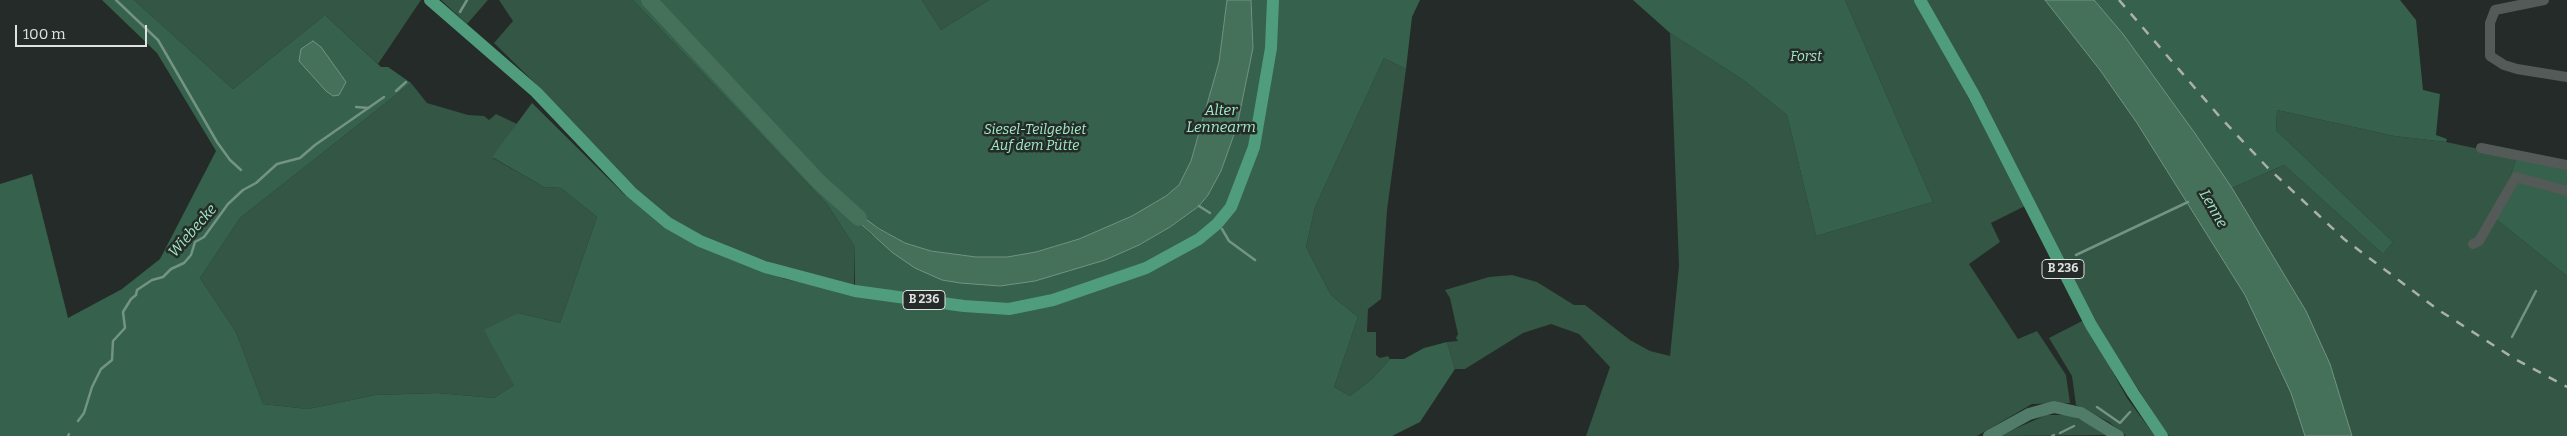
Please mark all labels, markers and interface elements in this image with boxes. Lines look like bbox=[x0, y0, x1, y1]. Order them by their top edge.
scale bar bbox=[18, 15, 150, 47]
text: 100 m bbox=[23, 25, 66, 43]
park label: Forst bbox=[1790, 49, 1822, 65]
water label: Alter Lennearm bbox=[1186, 102, 1256, 137]
park label: Siesel-Teilgebiet Auf dem Pütte bbox=[984, 122, 1086, 154]
water label: Lenne bbox=[2195, 187, 2231, 231]
water label: Wiebecke bbox=[165, 201, 221, 261]
road number: B 236 bbox=[2042, 260, 2084, 278]
road number: B 236 bbox=[903, 290, 945, 310]

